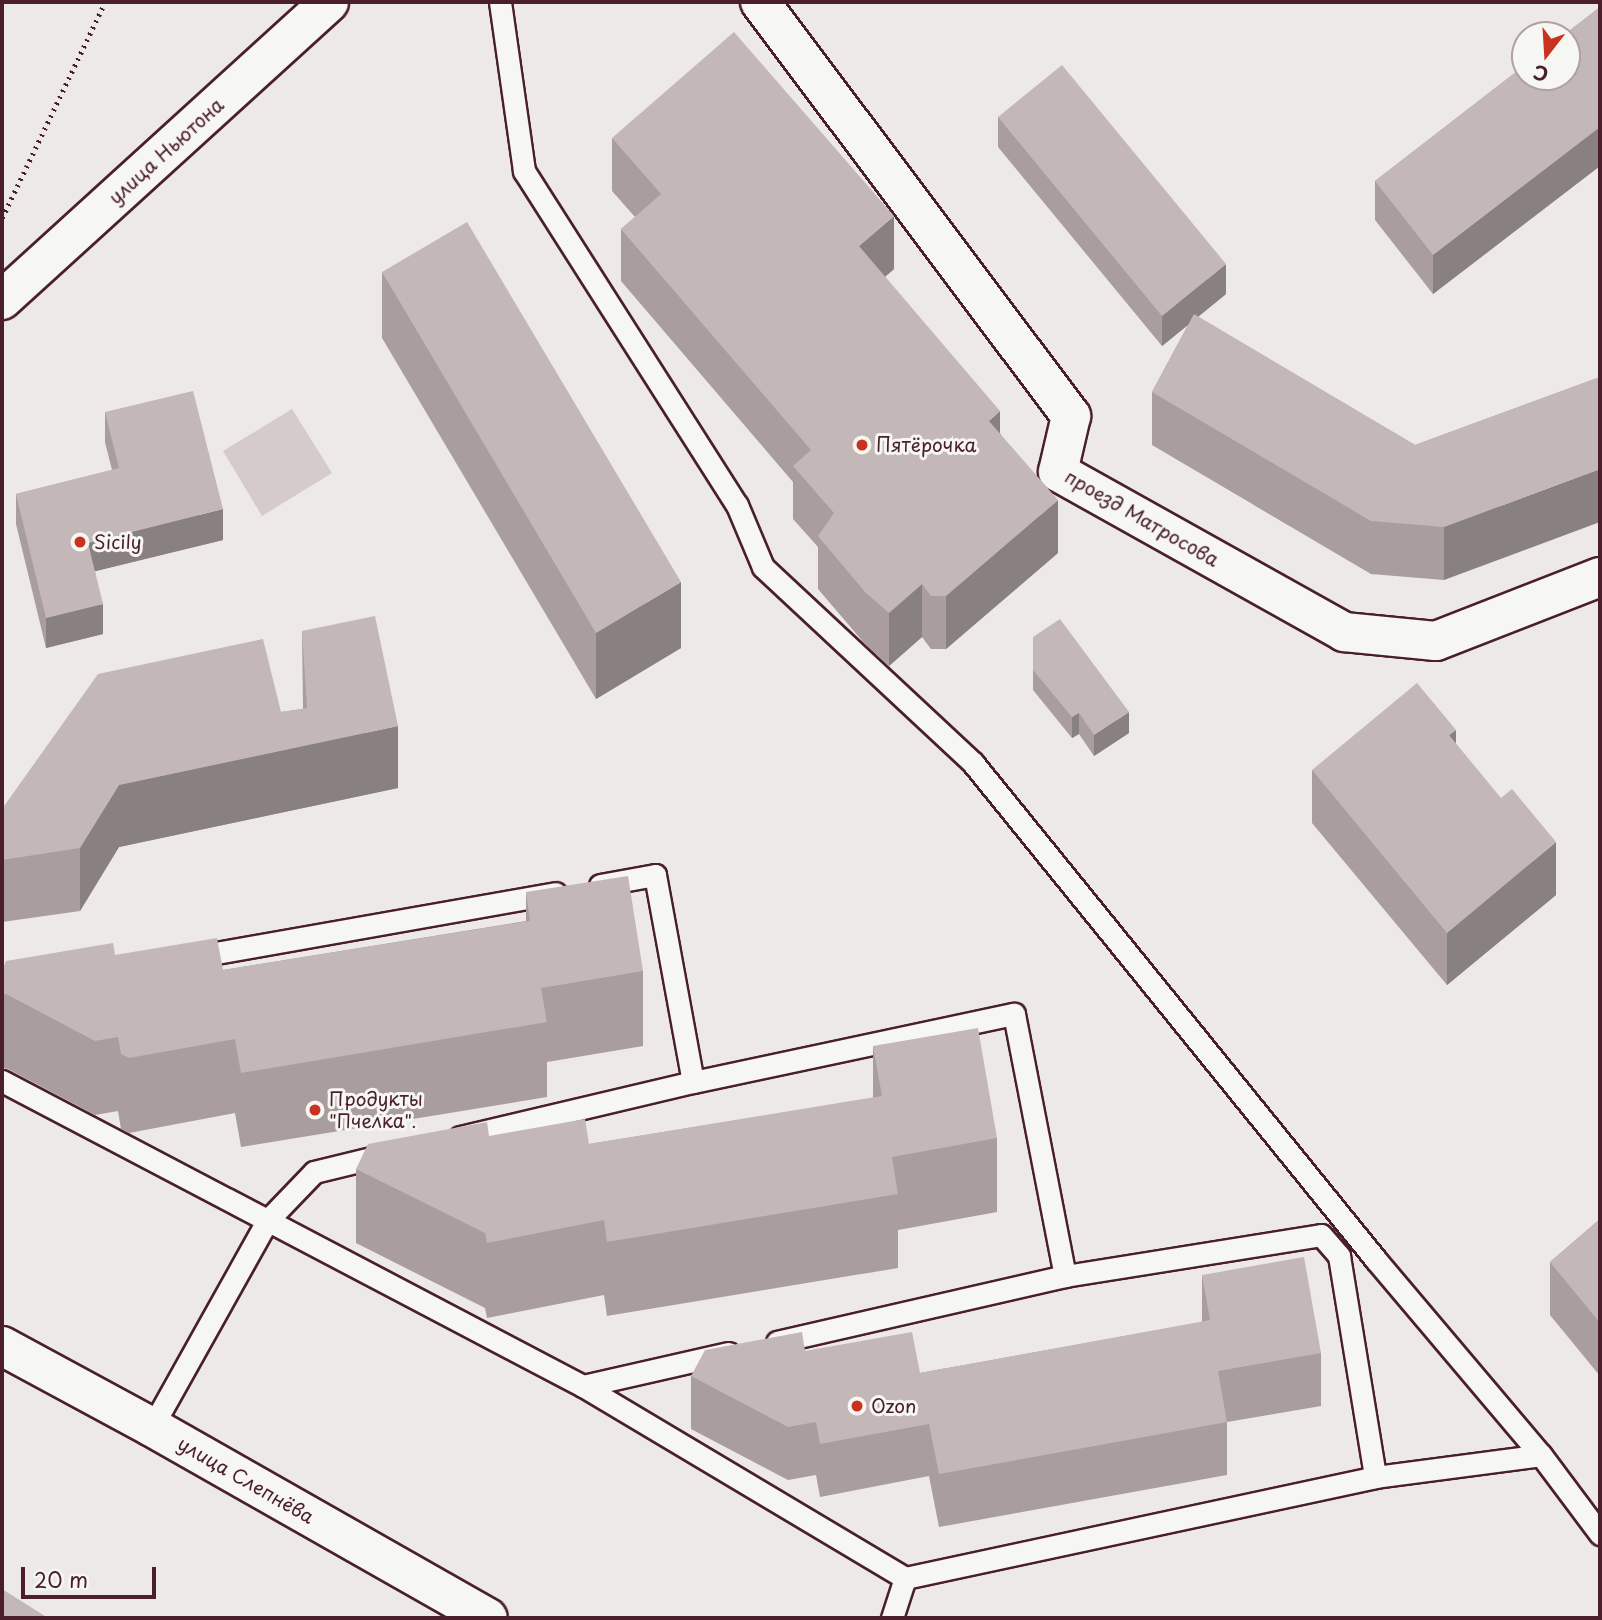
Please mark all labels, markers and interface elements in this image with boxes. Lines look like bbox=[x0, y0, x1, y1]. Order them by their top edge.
north arrow bbox=[1511, 21, 1581, 91]
text: С bbox=[1530, 59, 1551, 90]
street label: улица Ньютона bbox=[104, 93, 228, 209]
place label: Пятёрочка bbox=[876, 434, 977, 456]
marker: Пятёрочка bbox=[854, 437, 870, 453]
street label: проезд Матросова bbox=[1061, 465, 1223, 571]
place label: Sicily bbox=[94, 531, 142, 553]
marker: Sicily bbox=[72, 534, 88, 550]
place label: Продукты "Пчелка". bbox=[329, 1088, 423, 1132]
marker: Продукты "Пчелка". bbox=[307, 1102, 323, 1118]
place label: Ozon bbox=[871, 1395, 916, 1417]
marker: Ozon bbox=[849, 1398, 865, 1414]
street label: улица Слепнёва bbox=[173, 1432, 319, 1528]
scale bar bbox=[24, 1554, 159, 1598]
text: 20 m bbox=[34, 1563, 88, 1595]

